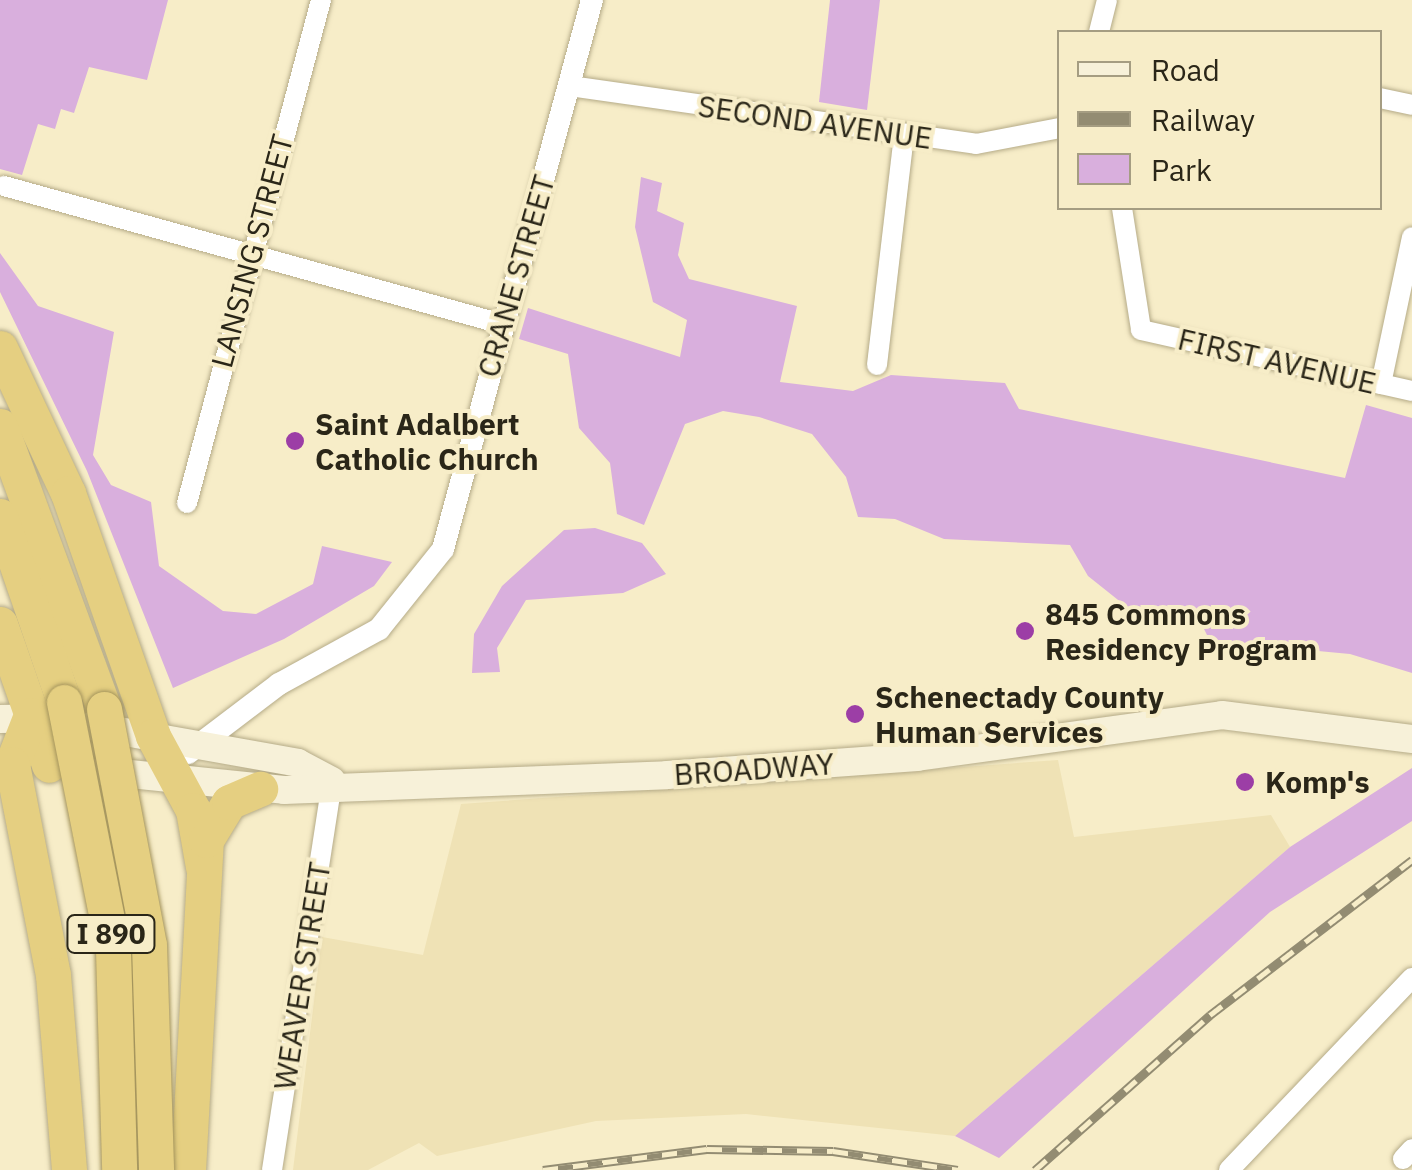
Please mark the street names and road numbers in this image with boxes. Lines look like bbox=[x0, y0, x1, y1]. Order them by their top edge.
street label: SECOND AVENUE bbox=[696, 88, 934, 156]
street label: LANSING STREET bbox=[204, 130, 300, 372]
street label: CRANE STREET bbox=[470, 171, 562, 381]
street label: FIRST AVENUE bbox=[1175, 321, 1379, 401]
street label: BROADWAY bbox=[673, 745, 835, 793]
street label: WEAVER STREET bbox=[266, 860, 338, 1092]
road number: I 890 bbox=[66, 911, 156, 957]

